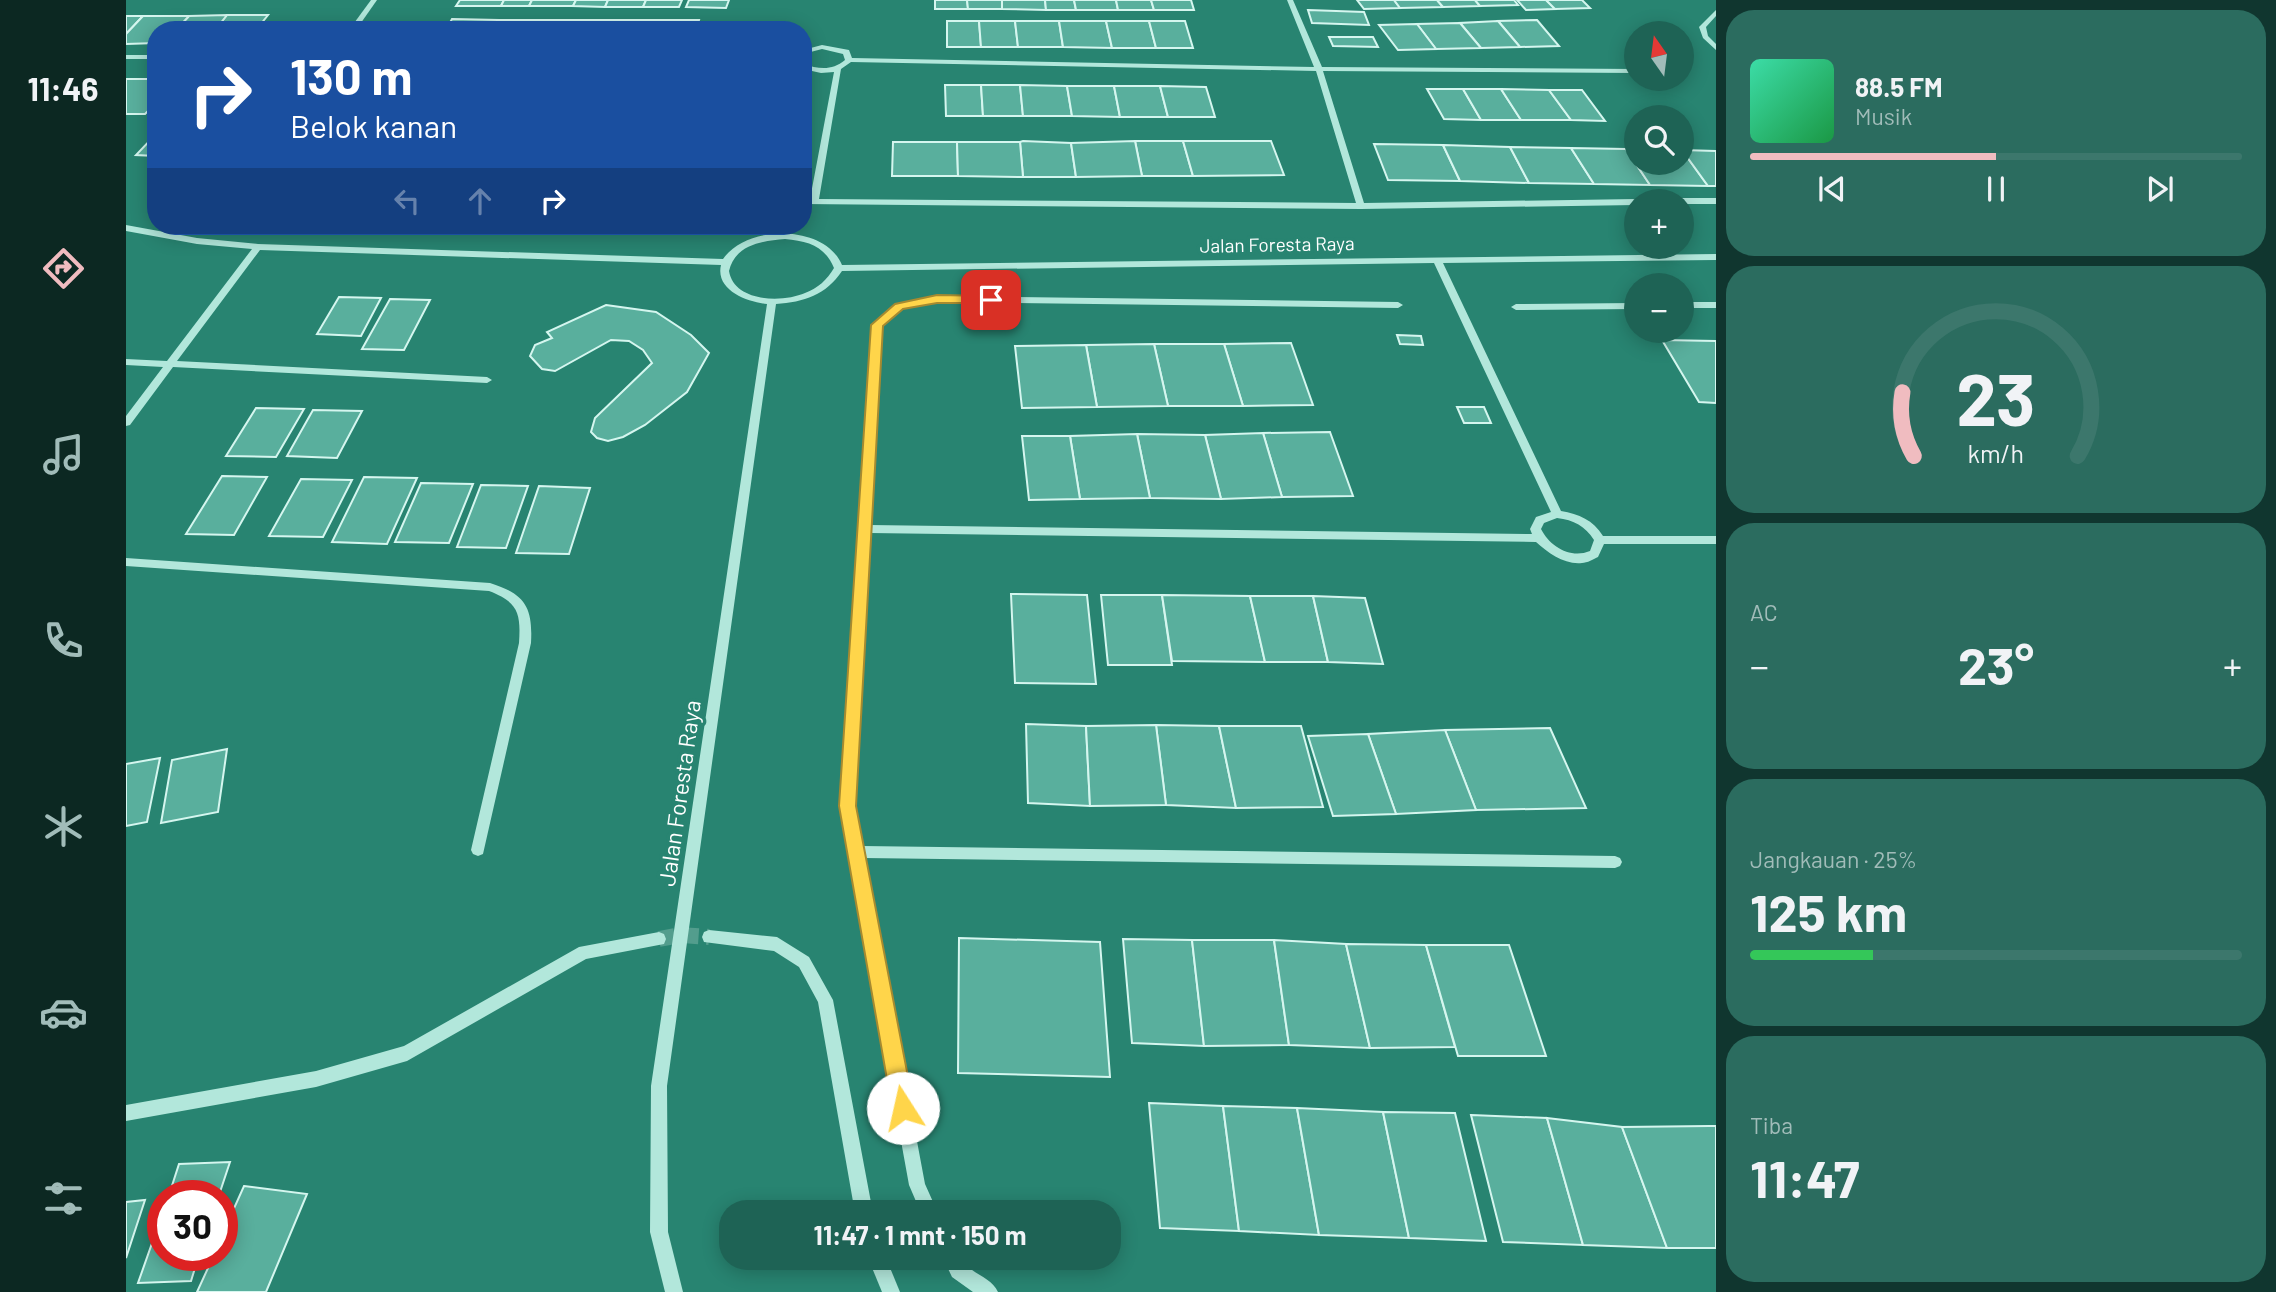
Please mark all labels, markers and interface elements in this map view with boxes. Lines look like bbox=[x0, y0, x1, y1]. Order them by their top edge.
north arrow bbox=[1624, 21, 1694, 91]
map controls bbox=[1624, 21, 1694, 343]
text: 130 m bbox=[290, 46, 412, 105]
icon: right bbox=[175, 49, 266, 140]
text: 11:46 bbox=[27, 69, 99, 107]
text: 88.5 FM bbox=[1855, 71, 1943, 102]
text: Musik bbox=[1855, 102, 1912, 130]
button: search bbox=[1624, 105, 1694, 175]
text: Belok kanan bbox=[290, 106, 457, 144]
icon: previous bbox=[1813, 170, 1851, 208]
icon: pause bbox=[1977, 170, 2015, 208]
icon: next bbox=[2141, 170, 2179, 208]
icon: left bbox=[388, 182, 426, 220]
icon: ahead bbox=[461, 182, 499, 220]
icon: right bbox=[534, 182, 572, 220]
button: + bbox=[1624, 189, 1694, 259]
street label: Jalan Foresta Raya bbox=[1199, 231, 1355, 257]
icon: directions bbox=[39, 244, 88, 293]
pin bbox=[961, 270, 1021, 330]
button: − bbox=[1624, 273, 1694, 343]
icon: arrive bbox=[972, 281, 1010, 319]
text: 23 bbox=[1956, 353, 2036, 441]
icon: music bbox=[39, 430, 88, 479]
text: km/h bbox=[1968, 437, 2024, 467]
text: AC bbox=[1750, 598, 1778, 626]
icon: phone bbox=[39, 616, 88, 665]
text: 23° bbox=[1958, 633, 2034, 695]
text: − bbox=[1750, 642, 1769, 688]
text: + bbox=[2223, 642, 2242, 688]
street label: Jalan Foresta Raya bbox=[652, 698, 706, 888]
icon: climate bbox=[39, 802, 88, 851]
text: Jangkauan · 25% bbox=[1750, 845, 1917, 873]
text: 125 km bbox=[1750, 880, 1907, 942]
icon: car bbox=[39, 988, 88, 1037]
position arrow bbox=[866, 1071, 940, 1145]
text: Tiba bbox=[1750, 1111, 1793, 1139]
text: 11:47 bbox=[1750, 1146, 1860, 1208]
icon: filters bbox=[39, 1174, 88, 1223]
speed limit sign: 30 bbox=[147, 1180, 238, 1271]
text: 11:47 · 1 mnt · 150 m bbox=[814, 1219, 1027, 1250]

